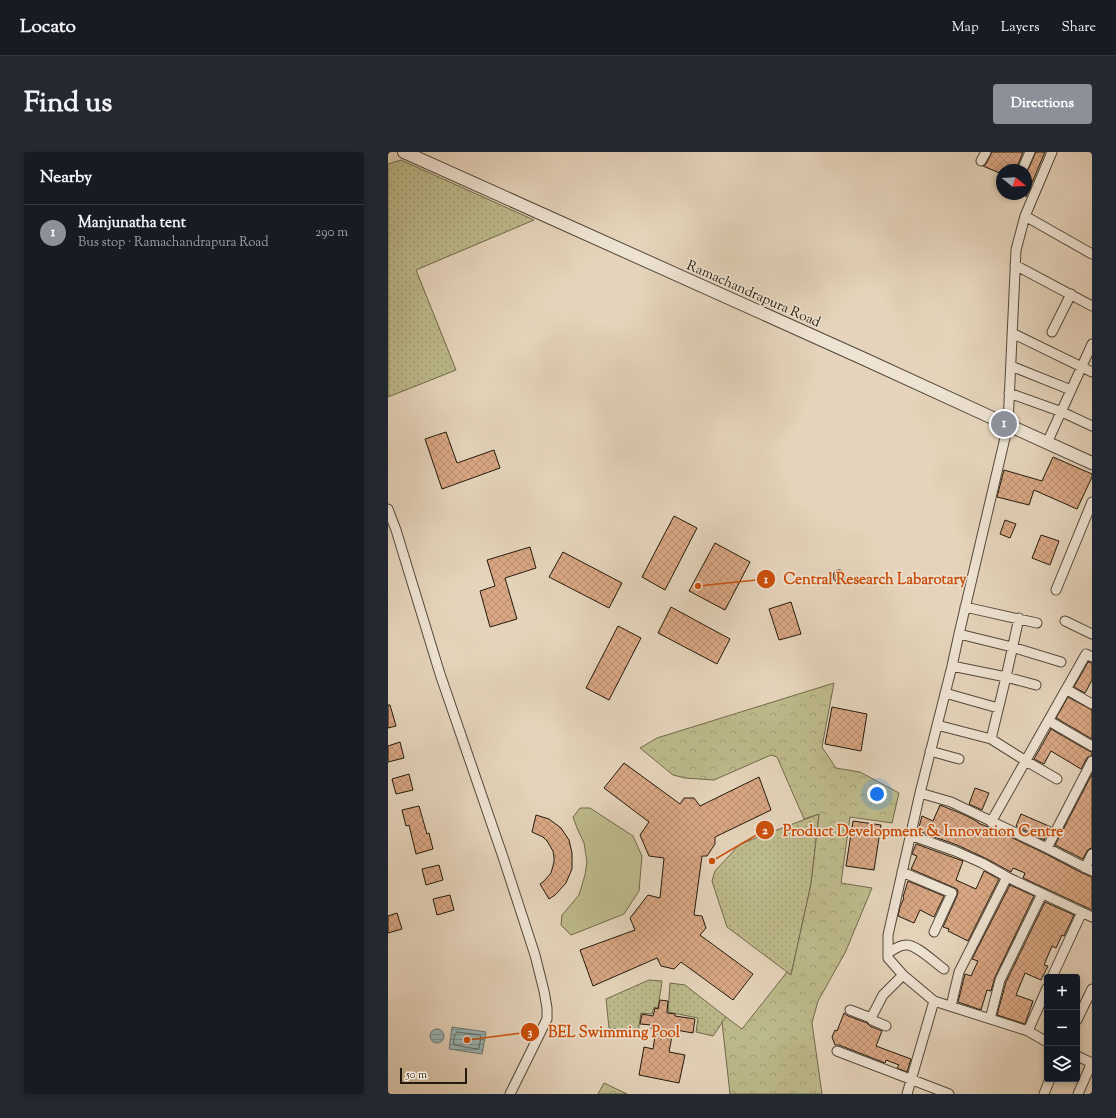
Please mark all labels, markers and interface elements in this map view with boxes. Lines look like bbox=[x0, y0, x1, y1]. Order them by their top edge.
text: Locato bbox=[20, 14, 76, 41]
text: Map bbox=[952, 18, 979, 38]
text: Layers bbox=[1001, 18, 1039, 38]
text: Share bbox=[1061, 18, 1096, 38]
text: Find us bbox=[24, 84, 112, 124]
button: Directions bbox=[993, 84, 1092, 124]
north arrow bbox=[996, 164, 1032, 200]
text: Nearby bbox=[40, 166, 92, 190]
text: Manjunatha tent bbox=[78, 213, 186, 234]
text: 1 bbox=[51, 224, 55, 242]
text: 290 m bbox=[315, 224, 348, 242]
text: Bus stop · Ramachandrapura Road bbox=[78, 234, 269, 252]
street label: Ramachandrapura Road bbox=[683, 256, 823, 333]
pin: 1 bbox=[991, 409, 1017, 439]
callout: Central Research Labarotary bbox=[756, 566, 975, 593]
text: Central Research Labarotary bbox=[783, 570, 967, 591]
text: 1 bbox=[763, 571, 769, 589]
your location bbox=[867, 784, 887, 804]
callout: Product Development & Innovation Centre bbox=[755, 817, 1072, 844]
text: 2 bbox=[762, 822, 768, 840]
text: Product Development & Innovation Centre bbox=[783, 822, 1063, 843]
map controls bbox=[1044, 974, 1080, 1082]
button: + bbox=[1044, 974, 1080, 1010]
button: − bbox=[1044, 1010, 1080, 1046]
callout: BEL Swimming Pool bbox=[520, 1018, 688, 1045]
text: BEL Swimming Pool bbox=[548, 1023, 681, 1044]
text: 3 bbox=[528, 1024, 533, 1042]
button: layers bbox=[1044, 1046, 1080, 1082]
scale bar bbox=[400, 1066, 467, 1085]
text: 50 m bbox=[406, 1067, 427, 1083]

